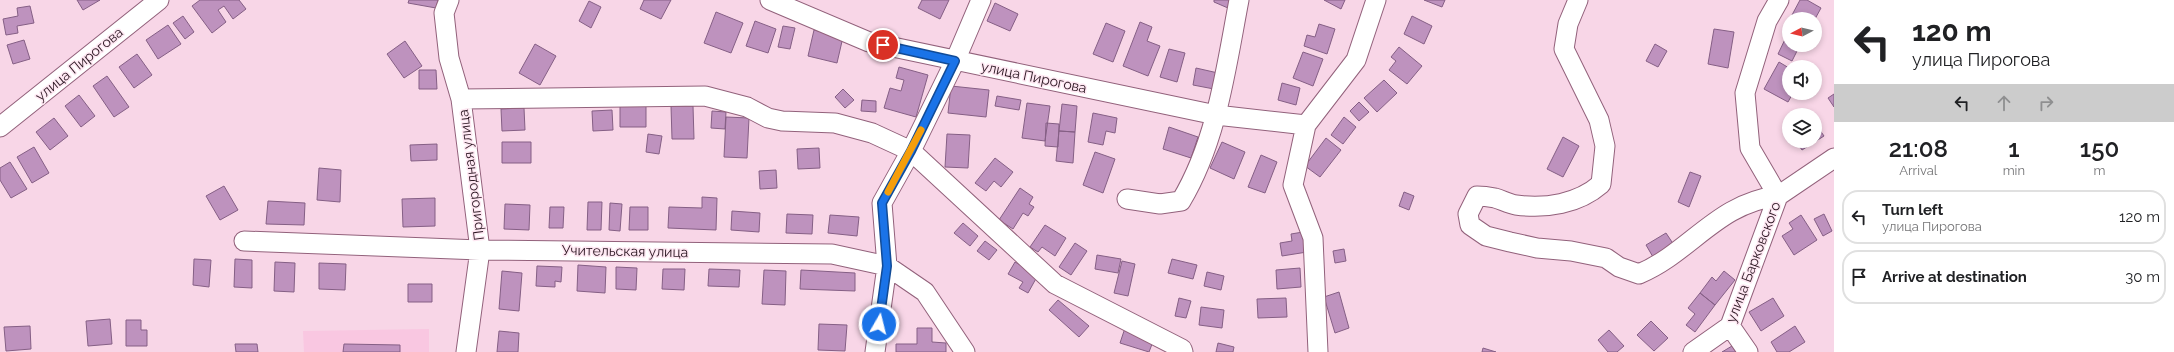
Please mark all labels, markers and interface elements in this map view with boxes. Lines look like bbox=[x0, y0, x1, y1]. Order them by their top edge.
north arrow bbox=[1782, 12, 1822, 52]
map controls bbox=[1782, 12, 1822, 148]
text: 120 m bbox=[1912, 15, 1992, 48]
icon: left bbox=[1846, 16, 1898, 68]
street label: улица Пирогова bbox=[32, 24, 126, 104]
pin bbox=[866, 28, 900, 62]
icon: arrive bbox=[872, 34, 894, 56]
text: улица Пирогова bbox=[1912, 49, 2050, 70]
street label: улица Пирогова bbox=[980, 58, 1088, 96]
button: sound bbox=[1782, 60, 1822, 100]
icon: left bbox=[1951, 92, 1973, 114]
icon: ahead bbox=[1993, 92, 2015, 114]
icon: right bbox=[2035, 92, 2057, 114]
button: layers bbox=[1782, 108, 1822, 148]
street label: Пригородная улица bbox=[455, 109, 487, 241]
text: 21:08 bbox=[1889, 134, 1948, 163]
text: 1 bbox=[2008, 134, 2020, 163]
text: 150 bbox=[2080, 134, 2119, 163]
text: Arrival bbox=[1899, 163, 1937, 178]
text: min bbox=[2003, 163, 2025, 178]
text: m bbox=[2094, 163, 2105, 178]
street label: улица Барковского bbox=[1723, 199, 1783, 325]
text: Turn left bbox=[1882, 201, 1943, 219]
icon: left bbox=[1848, 206, 1870, 228]
text: 120 m bbox=[2119, 208, 2160, 226]
text: улица Пирогова bbox=[1882, 219, 1982, 234]
street label: Учительская улица bbox=[562, 242, 688, 260]
icon: arrive bbox=[1848, 266, 1870, 288]
text: Arrive at destination bbox=[1882, 268, 2027, 286]
text: 30 m bbox=[2125, 268, 2160, 286]
position arrow bbox=[858, 303, 900, 345]

